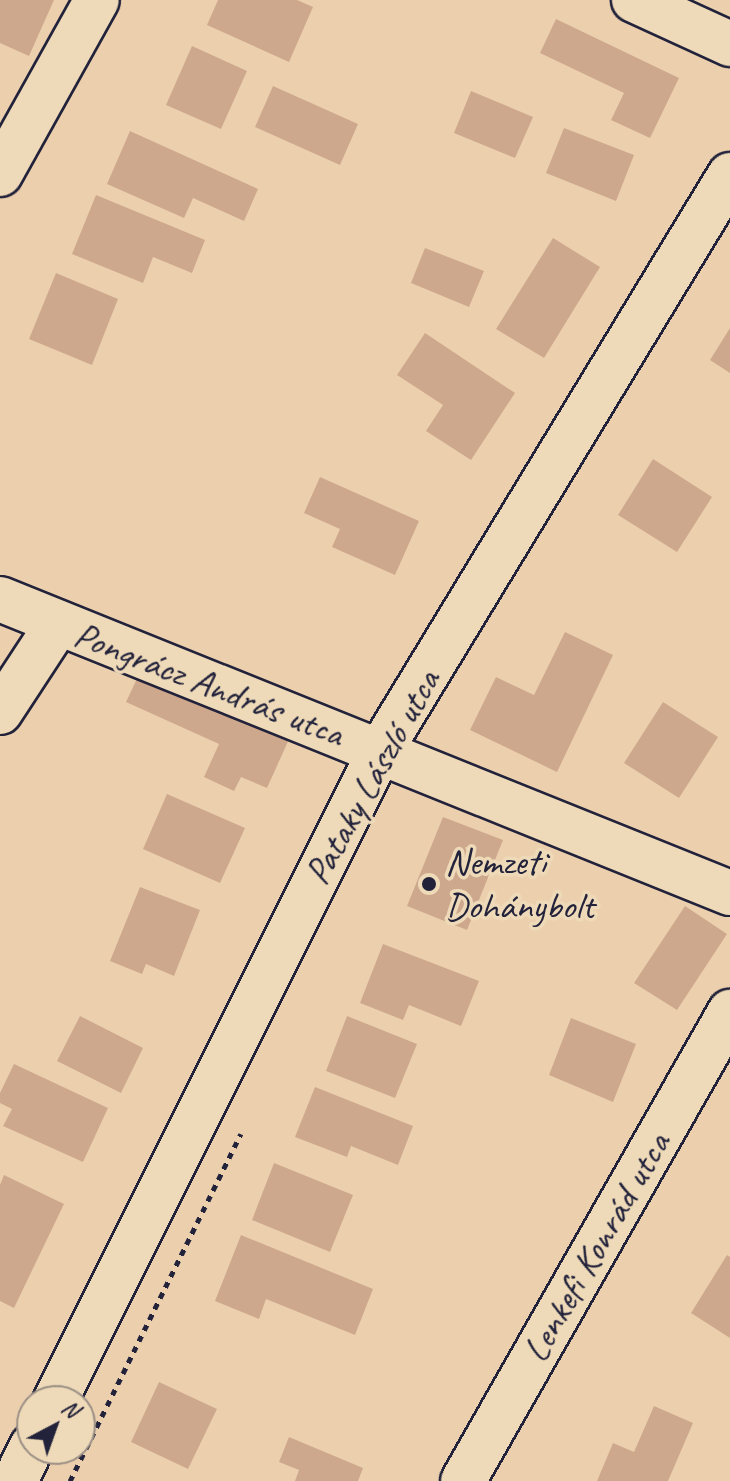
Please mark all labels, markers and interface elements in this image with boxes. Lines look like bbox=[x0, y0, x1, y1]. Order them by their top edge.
street label: Pongrácz András utca bbox=[68, 612, 350, 756]
street label: Pataky László utca bbox=[294, 662, 450, 892]
place label: Nemzeti Dohánybolt bbox=[445, 839, 594, 928]
marker: Nemzeti Dohánybolt bbox=[420, 875, 438, 893]
street label: Lenkefi Konrád utca bbox=[512, 1125, 680, 1369]
north arrow bbox=[16, 1385, 96, 1465]
text: N bbox=[56, 1393, 85, 1423]

